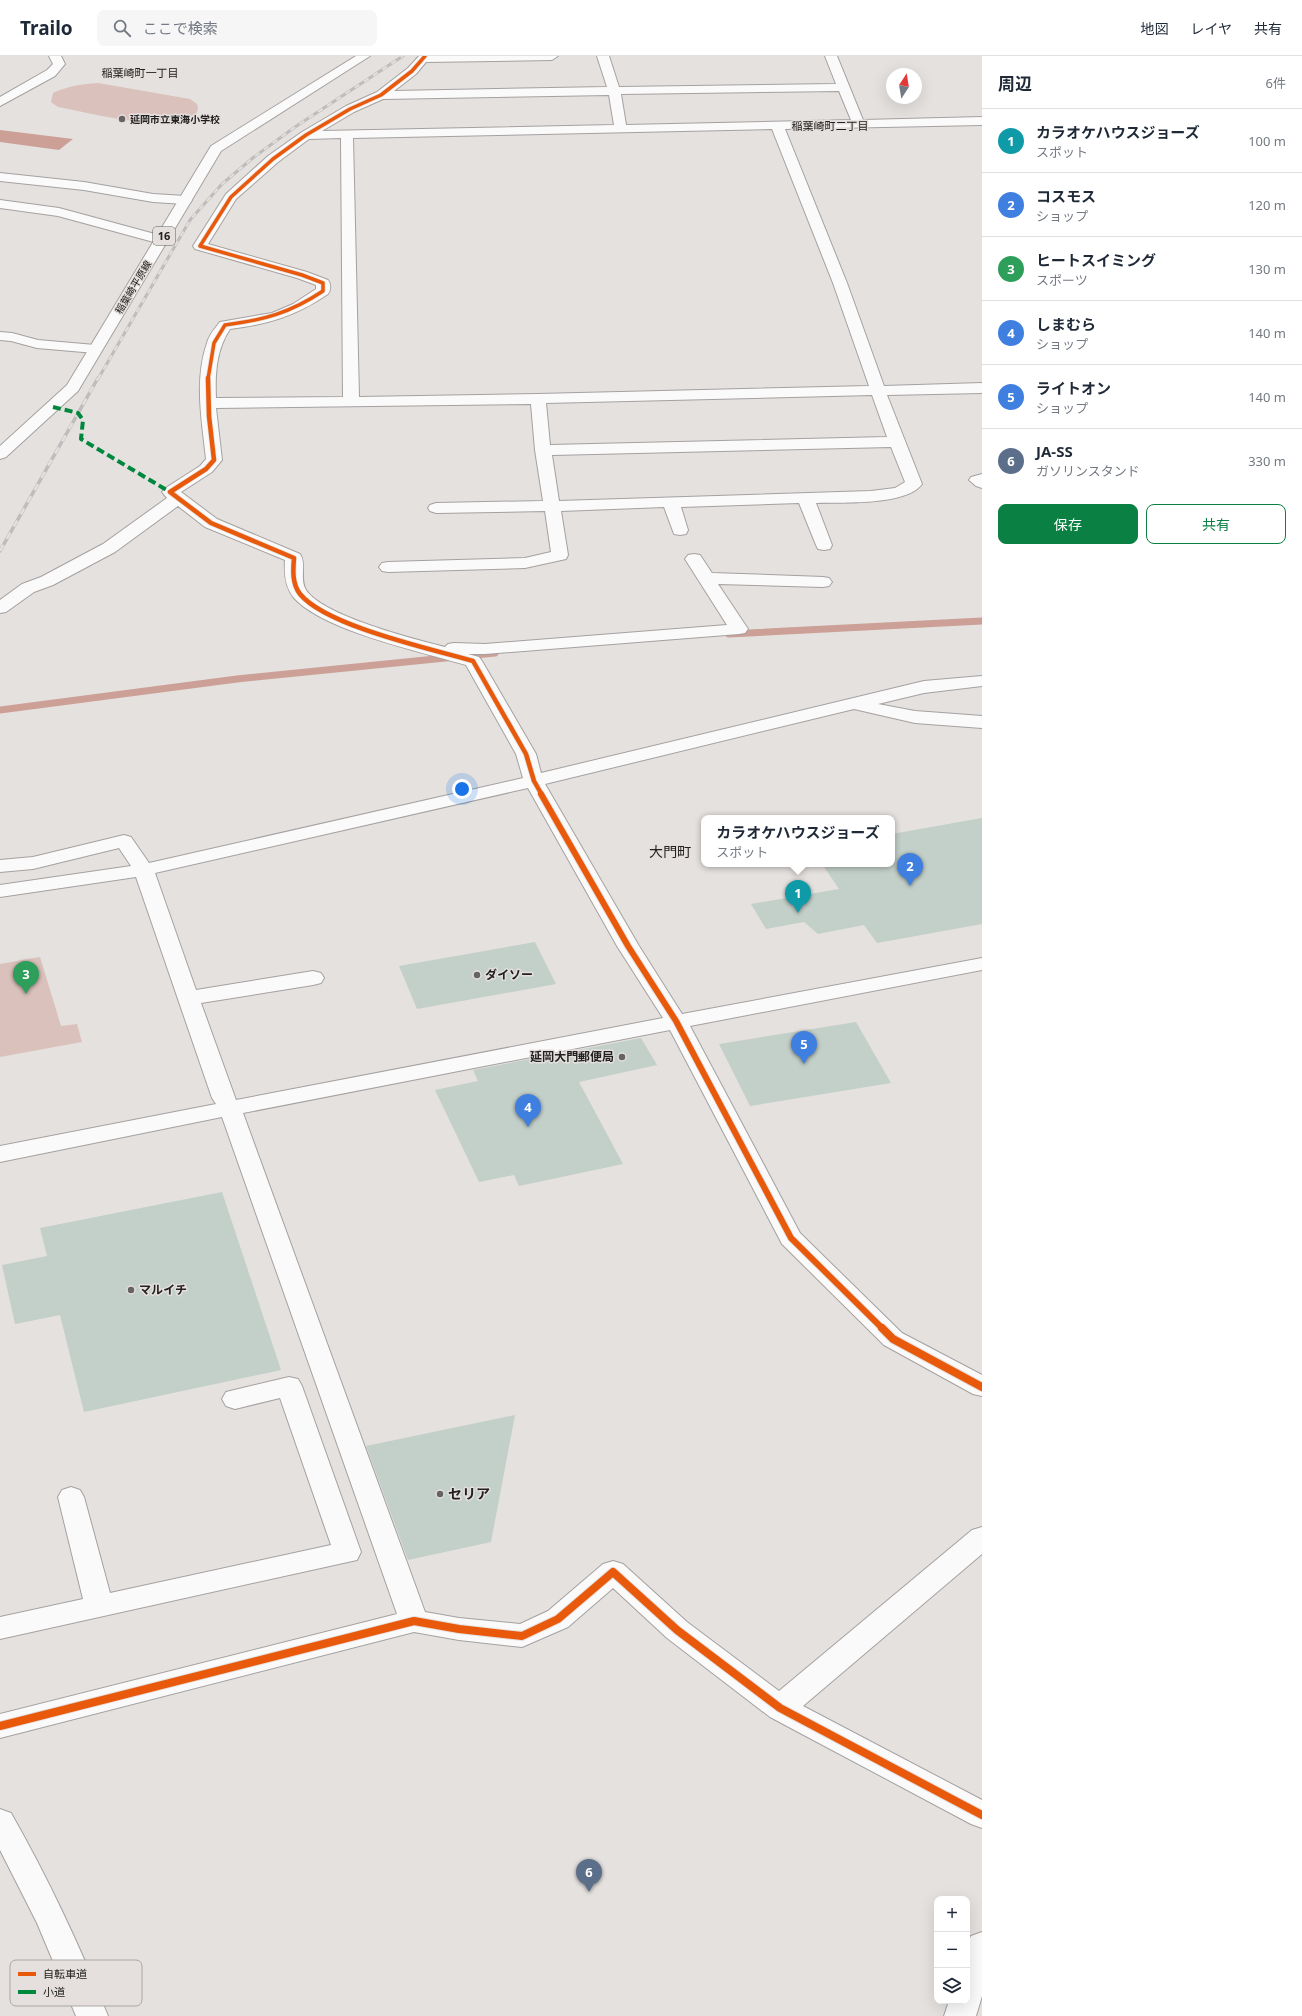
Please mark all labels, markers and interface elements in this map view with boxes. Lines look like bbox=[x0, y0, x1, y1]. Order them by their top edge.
search box bbox=[97, 10, 377, 46]
text: Trailo bbox=[20, 15, 73, 41]
icon: search bbox=[111, 17, 133, 39]
text: ここで検索 bbox=[143, 18, 218, 38]
text: 地図 bbox=[1140, 19, 1168, 38]
text: レイヤ bbox=[1190, 19, 1232, 38]
text: 共有 bbox=[1254, 19, 1282, 38]
district label: 稲葉崎町一丁目 bbox=[102, 65, 179, 80]
north arrow bbox=[886, 68, 922, 104]
text: 周辺 bbox=[998, 72, 1032, 95]
text: 6件 bbox=[1266, 74, 1286, 92]
place label: 延岡市立東海小学校 bbox=[130, 112, 220, 126]
marker: 延岡市立東海小学校 bbox=[117, 114, 127, 124]
district label: 稲葉崎町二丁目 bbox=[792, 118, 869, 133]
text: カラオケハウスジョーズ bbox=[1036, 122, 1200, 142]
text: 1 bbox=[1007, 132, 1015, 150]
text: 100 m bbox=[1248, 132, 1286, 150]
text: スポット bbox=[1036, 143, 1088, 161]
text: コスモス bbox=[1036, 186, 1096, 206]
text: 2 bbox=[1007, 196, 1015, 214]
text: 120 m bbox=[1248, 196, 1286, 214]
text: ショップ bbox=[1036, 207, 1088, 225]
road number: 16 bbox=[153, 227, 175, 245]
text: ヒートスイミング bbox=[1036, 250, 1156, 270]
street label: 稲葉崎平原線 bbox=[112, 258, 154, 316]
text: 3 bbox=[1007, 260, 1015, 278]
text: 130 m bbox=[1248, 260, 1286, 278]
text: スポーツ bbox=[1036, 271, 1088, 289]
text: しまむら bbox=[1036, 314, 1096, 334]
text: 4 bbox=[1007, 324, 1015, 342]
text: 140 m bbox=[1248, 324, 1286, 342]
text: ショップ bbox=[1036, 335, 1088, 353]
text: ライトオン bbox=[1036, 378, 1111, 398]
text: 5 bbox=[1007, 388, 1015, 406]
text: 140 m bbox=[1248, 388, 1286, 406]
text: ショップ bbox=[1036, 399, 1088, 417]
text: JA-SS bbox=[1036, 441, 1073, 461]
text: 6 bbox=[1007, 452, 1015, 470]
text: 330 m bbox=[1248, 452, 1286, 470]
text: ガソリンスタンド bbox=[1036, 462, 1140, 480]
button: 保存 bbox=[998, 504, 1138, 544]
button: 共有 bbox=[1146, 504, 1286, 544]
your location bbox=[452, 779, 472, 799]
popup bbox=[701, 815, 895, 867]
text: カラオケハウスジョーズ bbox=[716, 822, 880, 842]
district label: 大門町 bbox=[649, 842, 691, 861]
text: スポット bbox=[716, 843, 768, 861]
pin: 2 bbox=[897, 853, 923, 886]
pin: 1 bbox=[785, 880, 811, 913]
pin: 3 bbox=[13, 961, 39, 994]
place label: ダイソー bbox=[485, 966, 533, 983]
marker: ダイソー bbox=[472, 970, 482, 980]
pin: 5 bbox=[791, 1031, 817, 1064]
place label: 延岡大門郵便局 bbox=[530, 1048, 614, 1065]
marker: 延岡大門郵便局 bbox=[617, 1052, 627, 1062]
pin: 4 bbox=[515, 1094, 541, 1127]
place label: マルイチ bbox=[139, 1281, 187, 1298]
marker: マルイチ bbox=[126, 1285, 136, 1295]
place label: セリア bbox=[448, 1484, 490, 1503]
marker: セリア bbox=[435, 1489, 445, 1499]
pin: 6 bbox=[576, 1859, 602, 1892]
map controls bbox=[934, 1896, 970, 2004]
button: + bbox=[934, 1896, 970, 1932]
button: − bbox=[934, 1932, 970, 1968]
legend bbox=[10, 1960, 142, 2006]
text: 自転車道 bbox=[43, 1966, 87, 1981]
button: layers bbox=[934, 1968, 970, 2004]
text: 小道 bbox=[43, 1984, 65, 1999]

